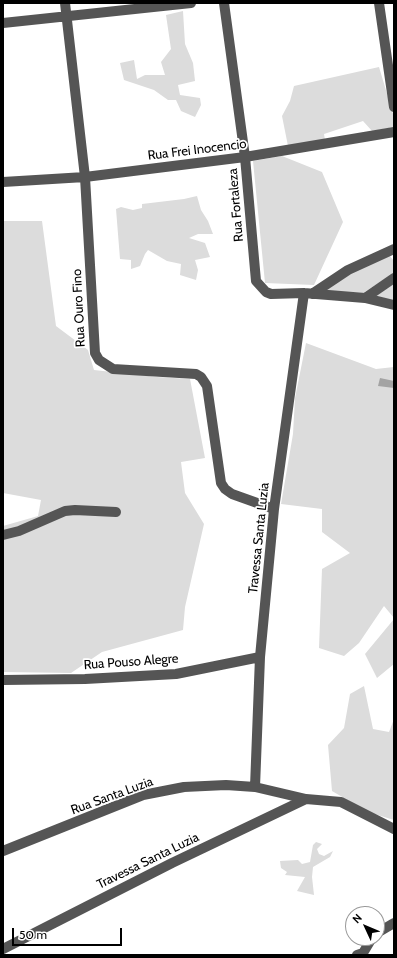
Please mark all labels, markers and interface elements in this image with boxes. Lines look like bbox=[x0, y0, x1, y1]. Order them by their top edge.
street label: Rua Frei Inocencio bbox=[147, 136, 247, 164]
street label: Rua Fortaleza bbox=[225, 168, 247, 242]
street label: Rua Ouro Fino bbox=[69, 268, 89, 348]
street label: Travessa Santa Luzia bbox=[245, 482, 273, 594]
street label: Rua Pouso Alegre bbox=[83, 651, 179, 673]
street label: Rua Santa Luzia bbox=[69, 774, 155, 818]
street label: Travessa Santa Luzia bbox=[94, 830, 202, 892]
north arrow bbox=[345, 906, 385, 946]
text: N bbox=[349, 911, 365, 926]
scale bar bbox=[14, 920, 124, 946]
text: 50 m bbox=[19, 927, 47, 942]

